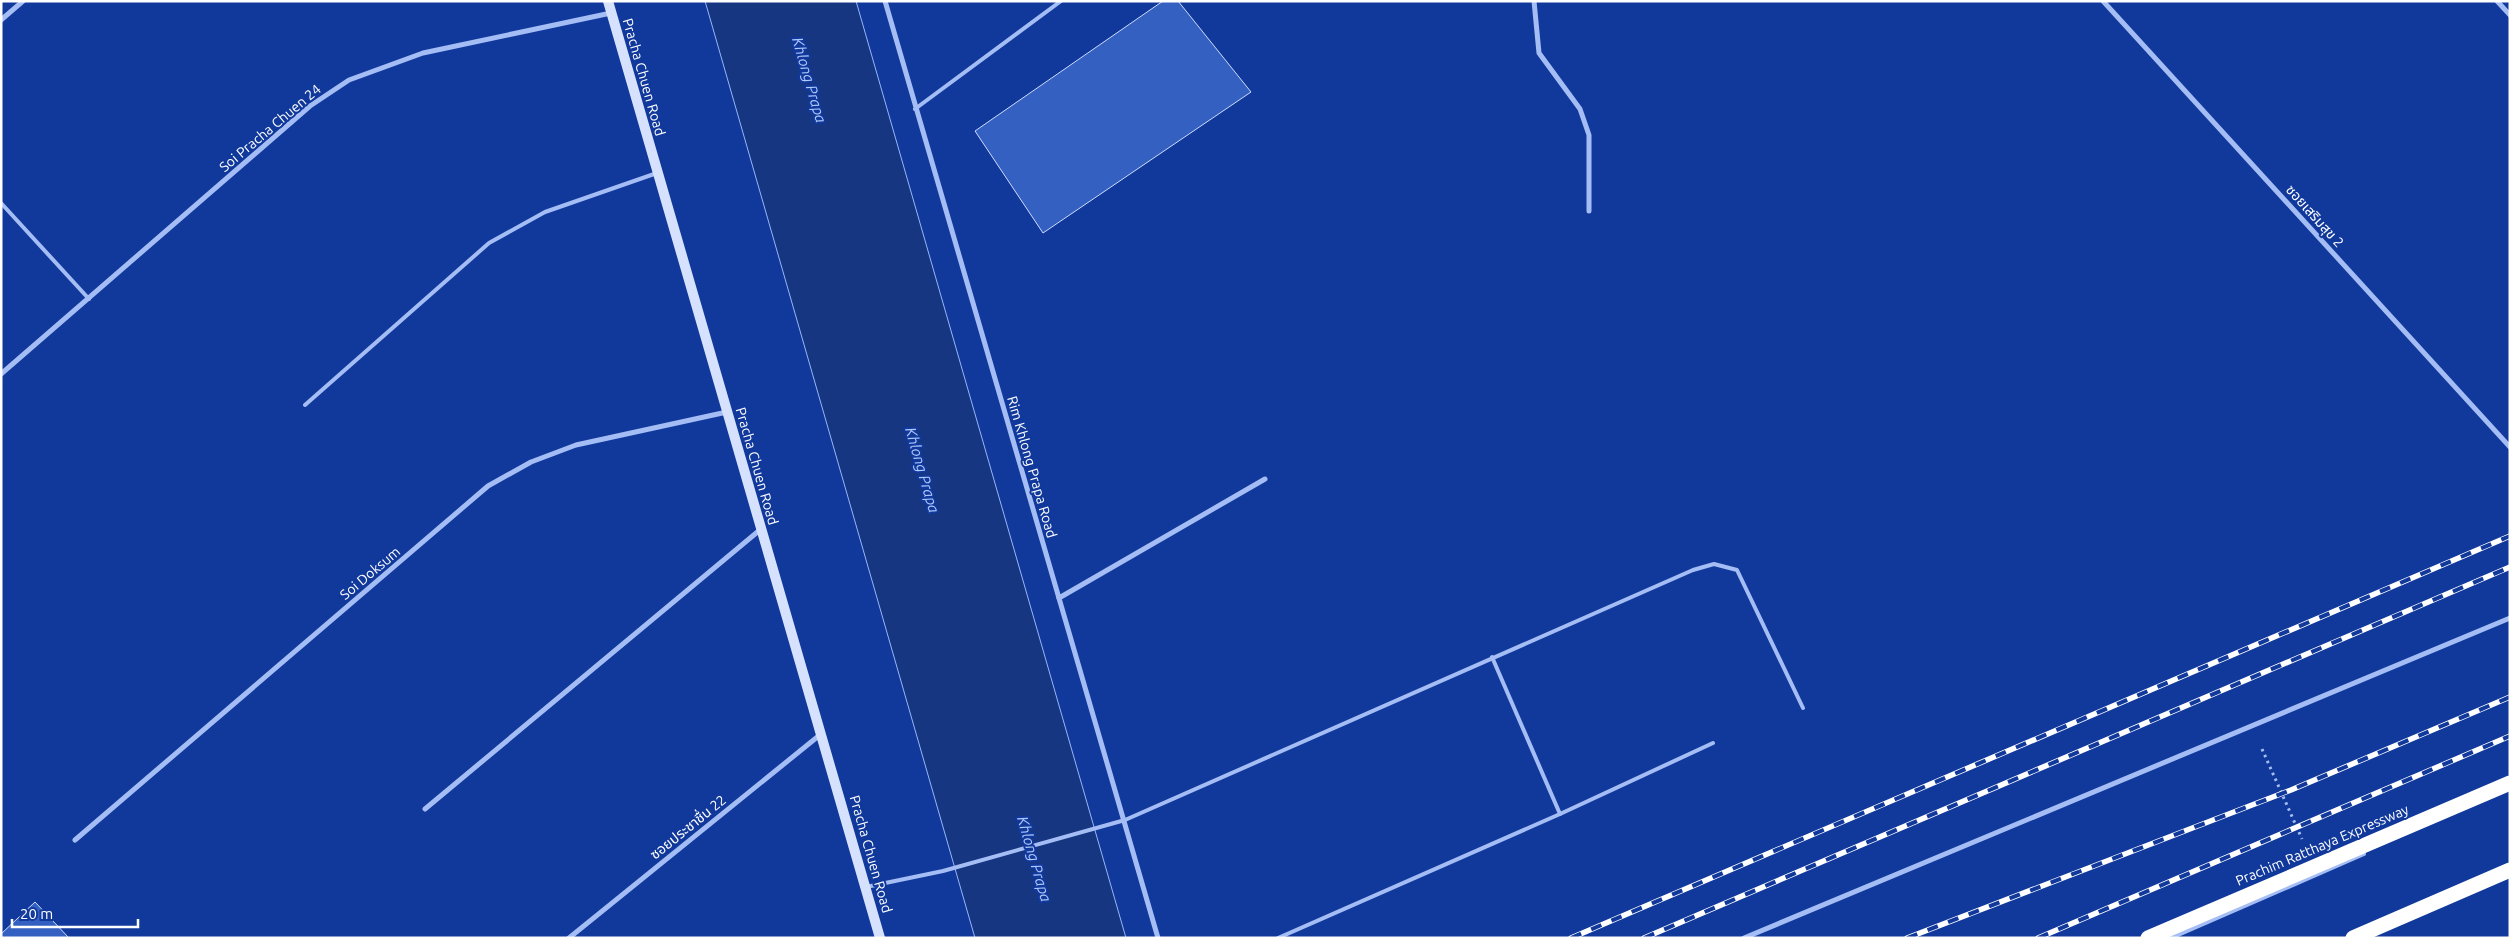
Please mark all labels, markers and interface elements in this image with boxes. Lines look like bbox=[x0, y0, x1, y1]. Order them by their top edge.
street label: Pracha Chuen Road bbox=[620, 16, 668, 138]
water label: Khlong Prapa bbox=[789, 35, 830, 125]
street label: Soi Pracha Chuen 24 bbox=[216, 81, 324, 175]
street label: ซอยเสริมสุข 2 bbox=[2282, 182, 2347, 251]
street label: Rim Khlong Prapa Road bbox=[1004, 394, 1060, 540]
street label: Pracha Chuen Road bbox=[733, 405, 781, 527]
water label: Khlong Prapa bbox=[902, 425, 943, 515]
street label: Soi Doksum bbox=[337, 543, 403, 603]
street label: ซอยประชาชื่น 22 bbox=[646, 790, 729, 862]
street label: Pracha Chuen Road bbox=[847, 793, 895, 915]
street label: Prachim Ratthaya Expressway bbox=[2233, 801, 2411, 889]
water label: Khlong Prapa bbox=[1014, 814, 1055, 904]
scale bar bbox=[12, 896, 139, 928]
text: 20 m bbox=[20, 905, 53, 922]

